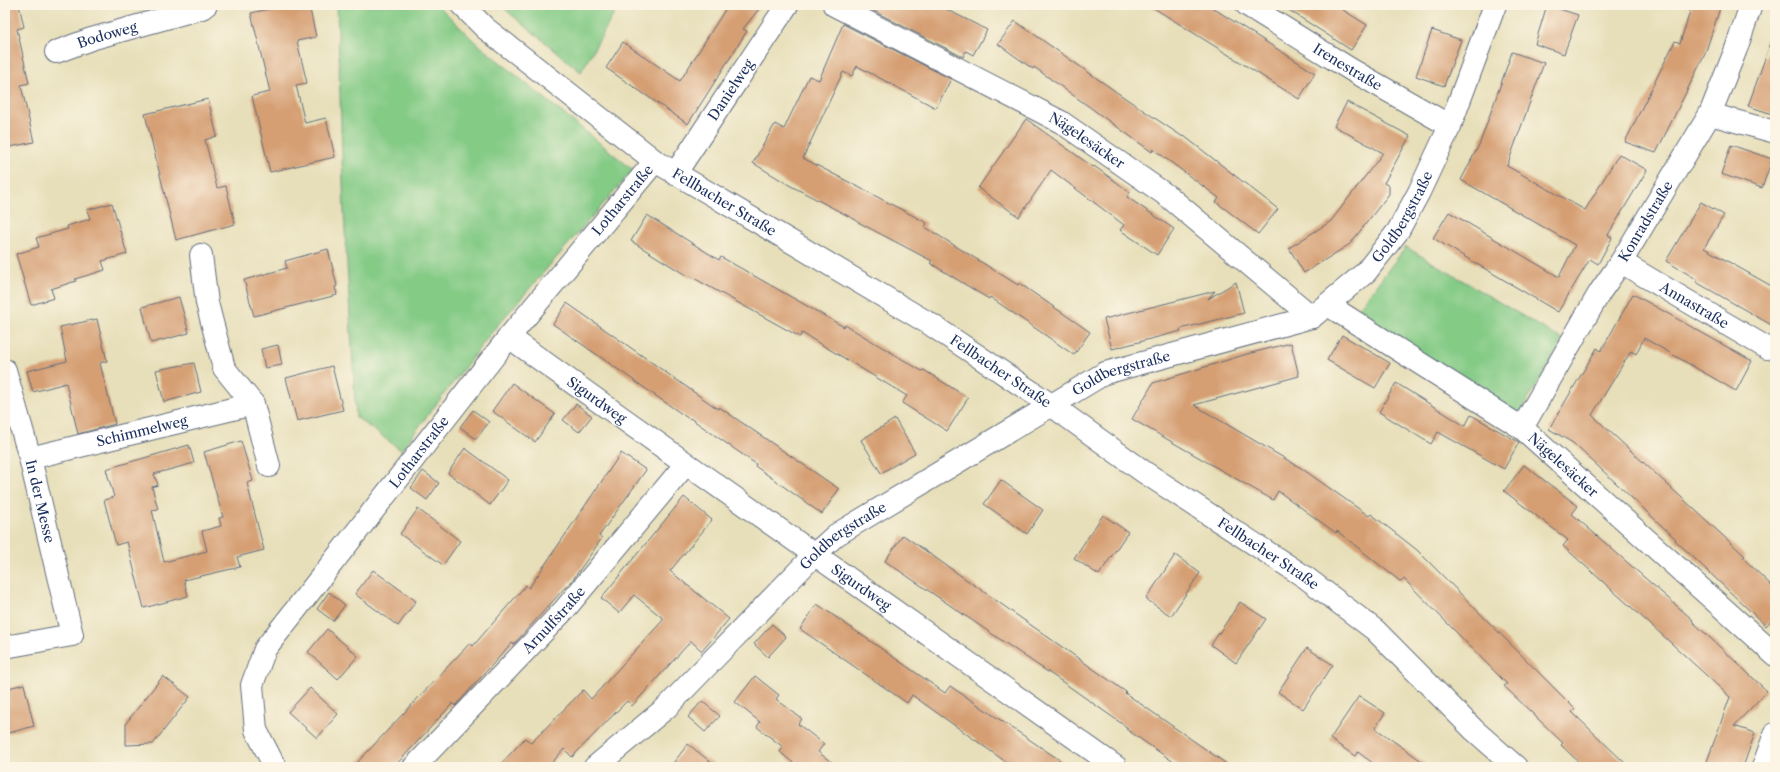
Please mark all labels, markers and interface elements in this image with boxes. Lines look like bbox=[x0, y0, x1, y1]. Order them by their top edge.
street label: Bodoweg bbox=[75, 17, 140, 52]
street label: Irenestraße bbox=[1310, 39, 1385, 94]
street label: Danielweg bbox=[704, 55, 758, 124]
street label: Nägelesäcker bbox=[1046, 108, 1128, 173]
street label: Lotharstraße bbox=[588, 161, 657, 239]
street label: Fellbacher Straße bbox=[669, 164, 780, 240]
street label: Goldbergstraße bbox=[1368, 168, 1437, 266]
street label: Konradstraße bbox=[1614, 177, 1677, 265]
street label: Annastraße bbox=[1656, 277, 1732, 333]
street label: Fellbacher Straße bbox=[947, 331, 1055, 412]
street label: Goldbergstraße bbox=[1069, 347, 1172, 400]
street label: Sigurdweg bbox=[563, 373, 631, 428]
street label: Schimmelweg bbox=[94, 411, 190, 451]
street label: Lotharstraße bbox=[385, 412, 453, 492]
street label: Nägelesäcker bbox=[1524, 429, 1602, 501]
street label: In der Messe bbox=[22, 458, 59, 545]
street label: Goldbergstraße bbox=[796, 498, 890, 574]
street label: Fellbacher Straße bbox=[1214, 513, 1323, 594]
street label: Sigurdweg bbox=[828, 560, 895, 615]
street label: Arnulfstraße bbox=[518, 583, 589, 658]

